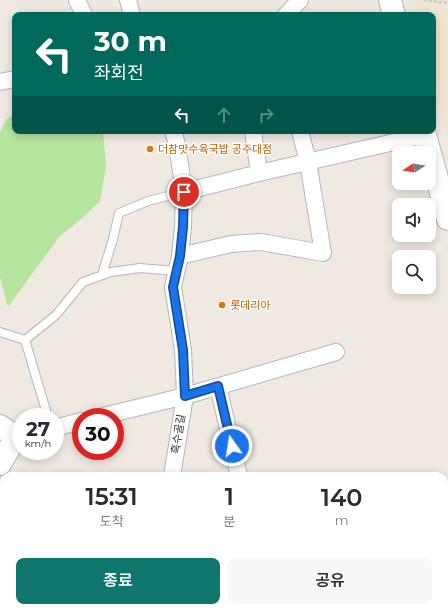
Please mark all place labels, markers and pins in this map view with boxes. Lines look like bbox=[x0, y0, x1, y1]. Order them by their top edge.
place label: 더참맛수육국밥 공주대점 bbox=[158, 142, 272, 156]
marker: 더참맛수육국밥 공주대점 bbox=[145, 144, 155, 154]
pin bbox=[167, 175, 201, 209]
place label: 롯데리아 bbox=[230, 298, 270, 312]
marker: 롯데리아 bbox=[217, 300, 227, 310]

